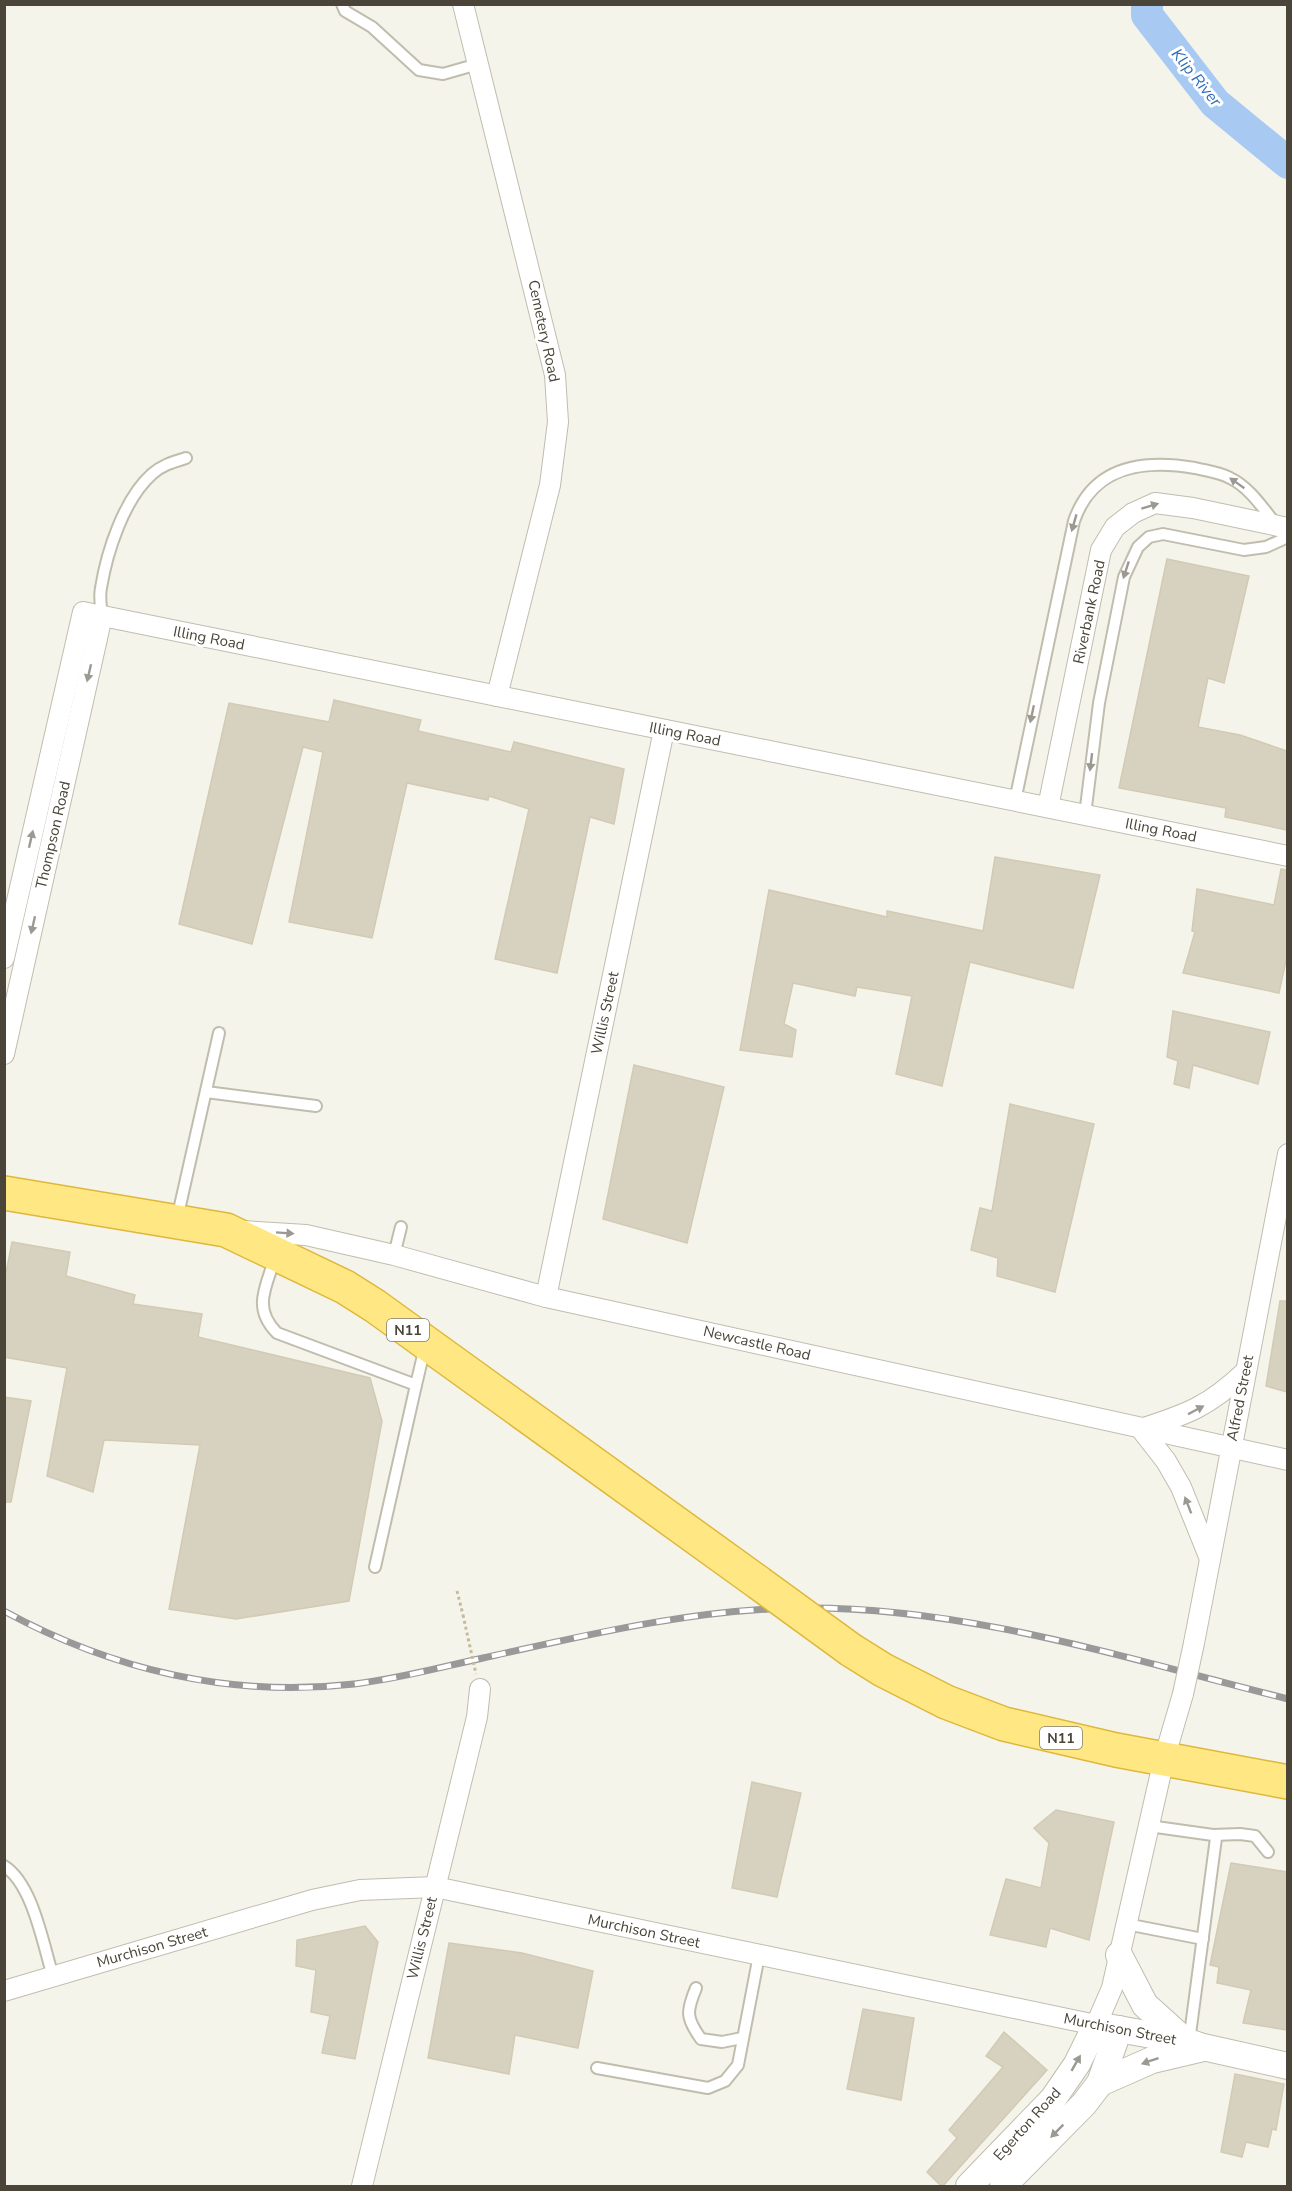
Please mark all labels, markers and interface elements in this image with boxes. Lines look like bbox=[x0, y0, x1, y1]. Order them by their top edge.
water label: Klip River bbox=[1166, 44, 1227, 112]
street label: Cemetery Road bbox=[523, 278, 565, 384]
one-way arrow bbox=[1230, 477, 1246, 489]
one-way arrow bbox=[1142, 501, 1160, 510]
one-way arrow bbox=[1069, 515, 1078, 533]
street label: Riverbank Road bbox=[1068, 558, 1110, 666]
one-way arrow bbox=[1121, 561, 1130, 579]
street label: Illing Road bbox=[172, 621, 246, 655]
one-way arrow bbox=[84, 664, 94, 682]
one-way arrow bbox=[1027, 705, 1037, 723]
street label: Illing Road bbox=[648, 717, 722, 751]
one-way arrow bbox=[1087, 752, 1096, 771]
street label: Thompson Road bbox=[31, 779, 75, 891]
street label: Illing Road bbox=[1124, 813, 1198, 847]
one-way arrow bbox=[27, 830, 37, 849]
one-way arrow bbox=[28, 916, 37, 935]
street label: Willis Street bbox=[586, 969, 624, 1056]
one-way arrow bbox=[275, 1229, 294, 1238]
road number: N11 bbox=[387, 1319, 429, 1341]
street label: Newcastle Road bbox=[701, 1321, 813, 1365]
street label: Alfred Street bbox=[1222, 1353, 1258, 1443]
one-way arrow bbox=[1188, 1405, 1205, 1415]
one-way arrow bbox=[1182, 1495, 1192, 1513]
road number: N11 bbox=[1040, 1727, 1082, 1749]
street label: Willis Street bbox=[402, 1894, 442, 1981]
street label: Murchison Street bbox=[586, 1909, 703, 1953]
street label: Murchison Street bbox=[94, 1921, 210, 1972]
street label: Murchison Street bbox=[1062, 2008, 1179, 2050]
one-way arrow bbox=[1071, 2055, 1081, 2072]
one-way arrow bbox=[1141, 2057, 1159, 2067]
street label: Egerton Road bbox=[989, 2083, 1065, 2165]
one-way arrow bbox=[1051, 2124, 1065, 2138]

